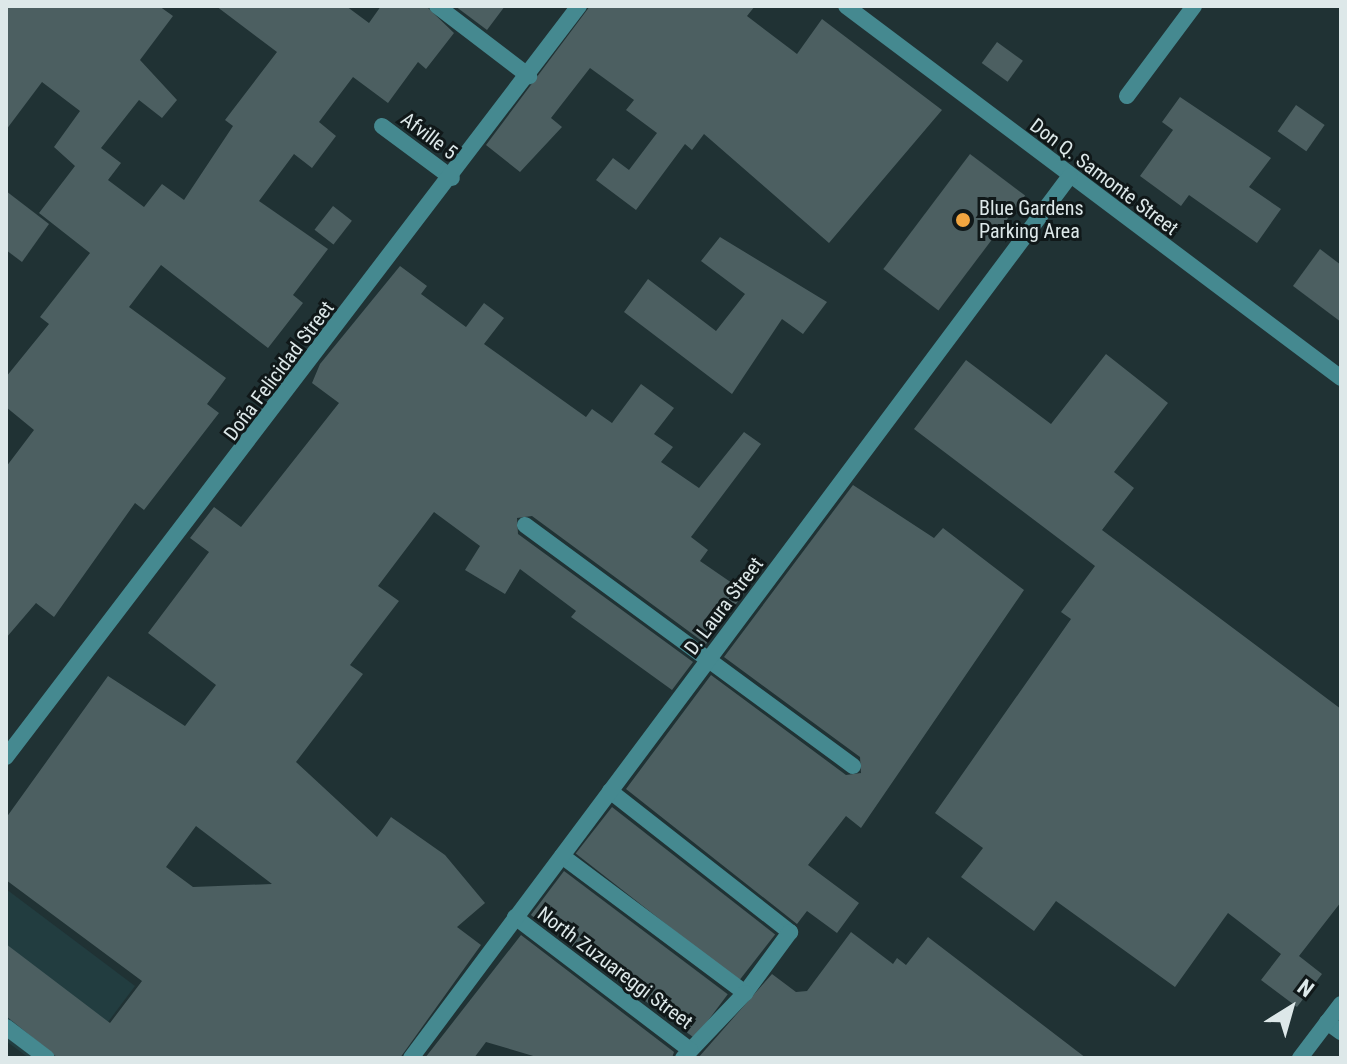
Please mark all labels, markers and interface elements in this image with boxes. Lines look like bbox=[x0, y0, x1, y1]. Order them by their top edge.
street label: Afville 5 bbox=[396, 107, 462, 165]
street label: Don Q. Samonte Street bbox=[1025, 114, 1183, 240]
place label: Blue Gardens Parking Area bbox=[979, 196, 1084, 243]
marker: Blue Gardens Parking Area bbox=[954, 211, 972, 229]
street label: Doña Felicidad Street bbox=[219, 297, 339, 445]
street label: D. Laura Street bbox=[680, 553, 768, 659]
street label: North Zuzuareggi Street bbox=[533, 902, 697, 1034]
north arrow bbox=[1251, 968, 1331, 1048]
text: N bbox=[1293, 974, 1319, 1002]

